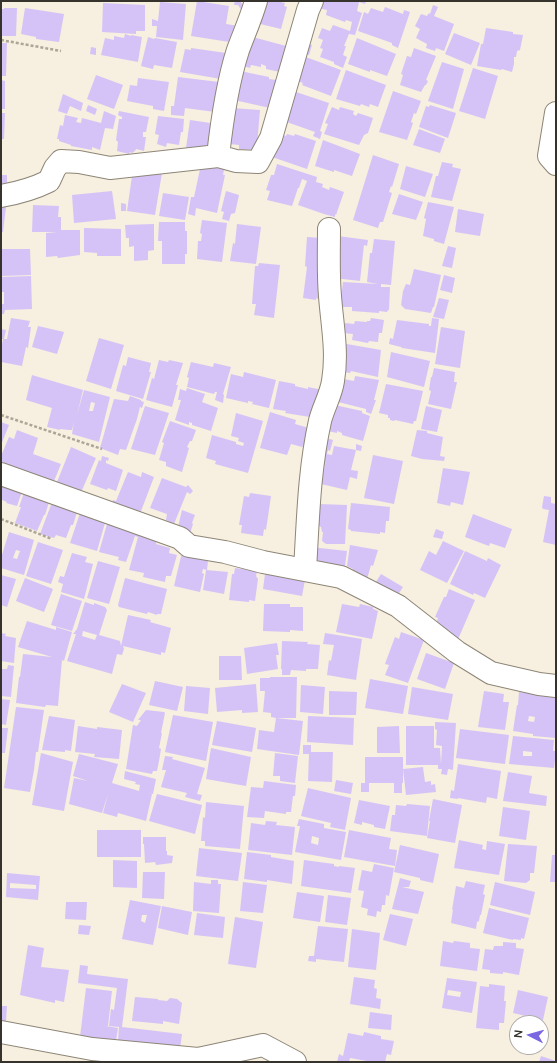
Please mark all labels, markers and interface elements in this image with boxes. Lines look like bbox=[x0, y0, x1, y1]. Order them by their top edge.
north arrow bbox=[509, 1015, 549, 1055]
text: N bbox=[510, 1029, 525, 1039]

